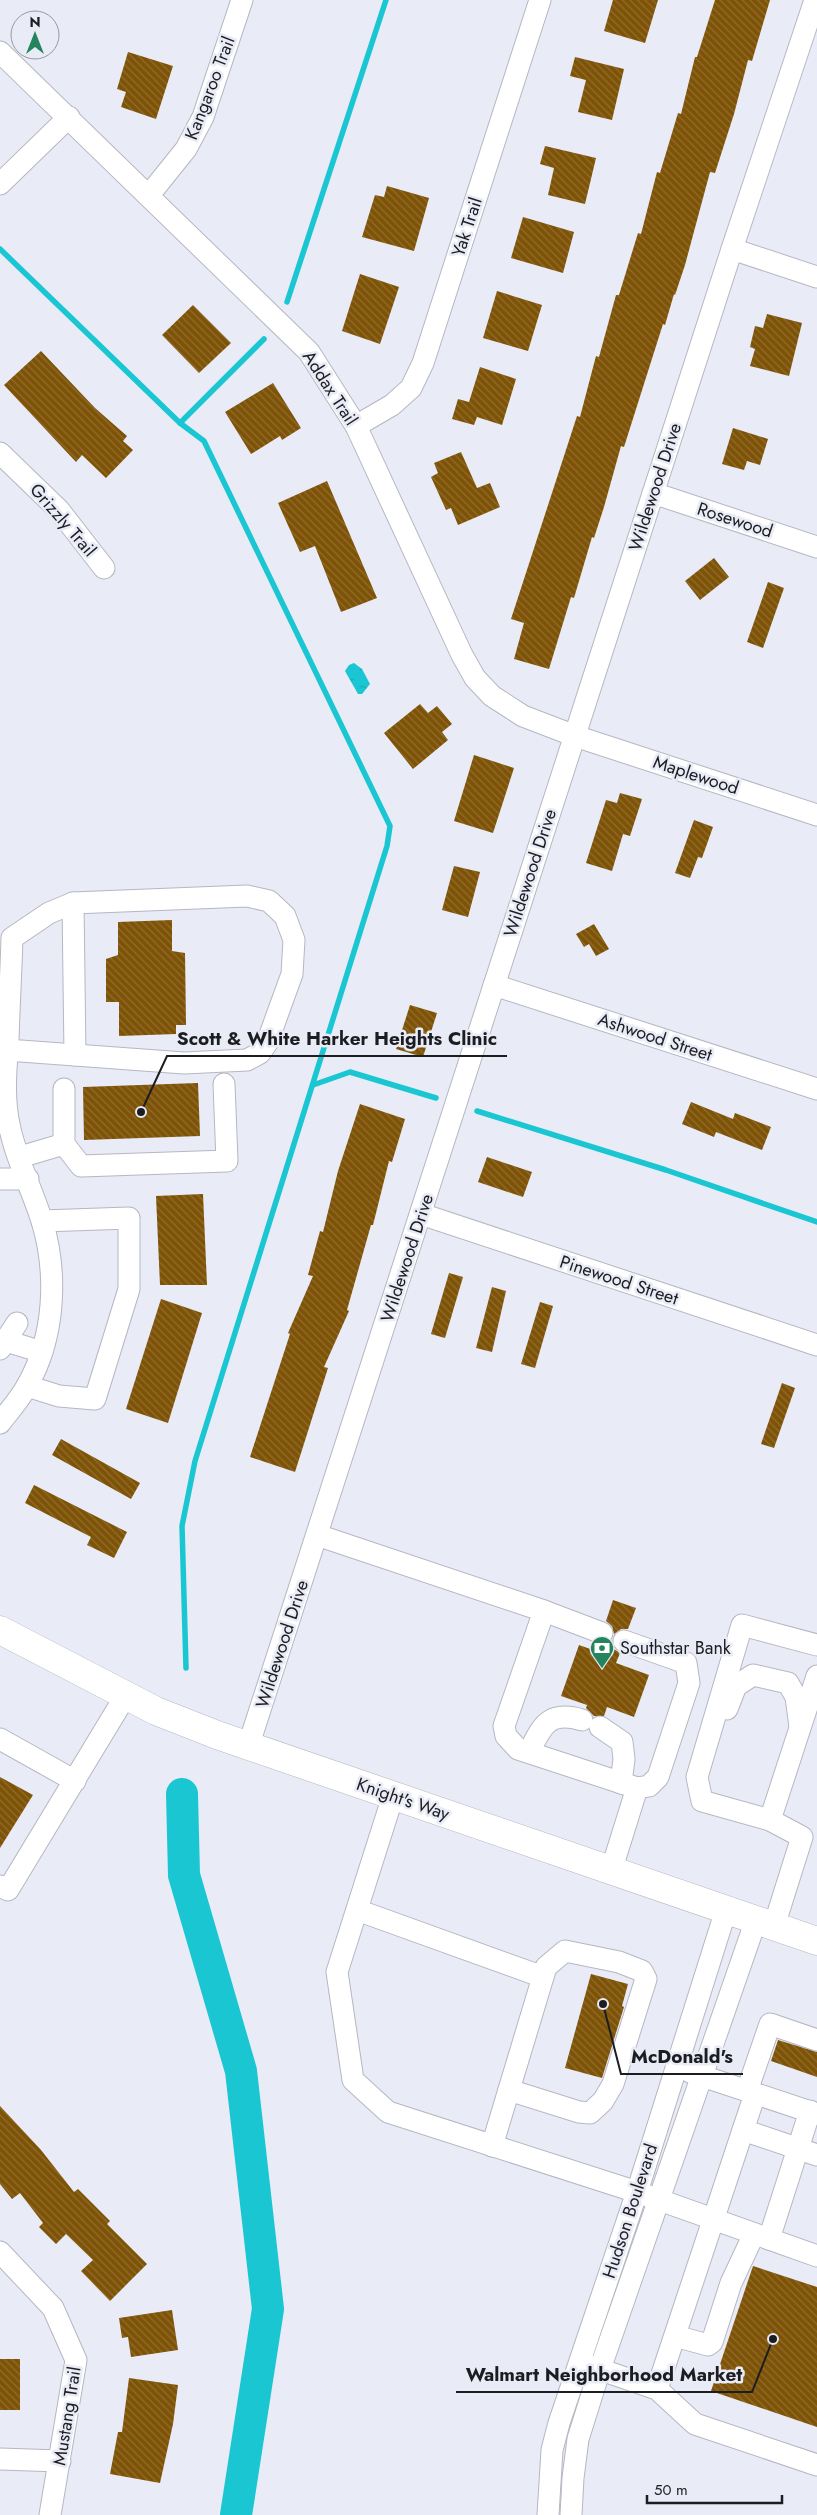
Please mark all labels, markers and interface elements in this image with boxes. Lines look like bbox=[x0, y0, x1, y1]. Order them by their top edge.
north arrow bbox=[10, 10, 60, 60]
text: N bbox=[29, 12, 41, 32]
street label: Kangaroo Trail bbox=[178, 33, 242, 143]
street label: Yak Trail bbox=[445, 194, 489, 260]
street label: Addax Trail bbox=[296, 345, 364, 431]
street label: Wildewood Drive bbox=[622, 420, 688, 554]
street label: Grizzly Trail bbox=[24, 478, 102, 562]
street label: Rosewood bbox=[694, 496, 776, 544]
street label: Maplewood bbox=[650, 749, 742, 801]
street label: Wildewood Drive bbox=[497, 806, 563, 940]
street label: Ashwood Street bbox=[595, 1006, 716, 1068]
callout: Scott & White Harker Heights Clinic bbox=[167, 1022, 507, 1056]
text: Scott & White Harker Heights Clinic bbox=[177, 1025, 497, 1052]
street label: Wildewood Drive bbox=[374, 1191, 440, 1325]
street label: Pinewood Street bbox=[556, 1249, 682, 1312]
street label: Wildewood Drive bbox=[249, 1577, 315, 1711]
bank icon: Southstar Bank bbox=[589, 1635, 615, 1669]
place label: Southstar Bank bbox=[620, 1635, 731, 1661]
street label: Knight's Way bbox=[353, 1771, 453, 1827]
callout: McDonald's bbox=[621, 2040, 743, 2074]
text: McDonald's bbox=[631, 2043, 733, 2070]
street label: Hudson Boulevard bbox=[596, 2140, 664, 2282]
callout: Walmart Neighborhood Market bbox=[456, 2358, 752, 2392]
text: Walmart Neighborhood Market bbox=[466, 2361, 742, 2388]
street label: Mustang Trail bbox=[46, 2365, 88, 2467]
scale bar bbox=[647, 2472, 782, 2504]
text: 50 m bbox=[654, 2479, 688, 2501]

